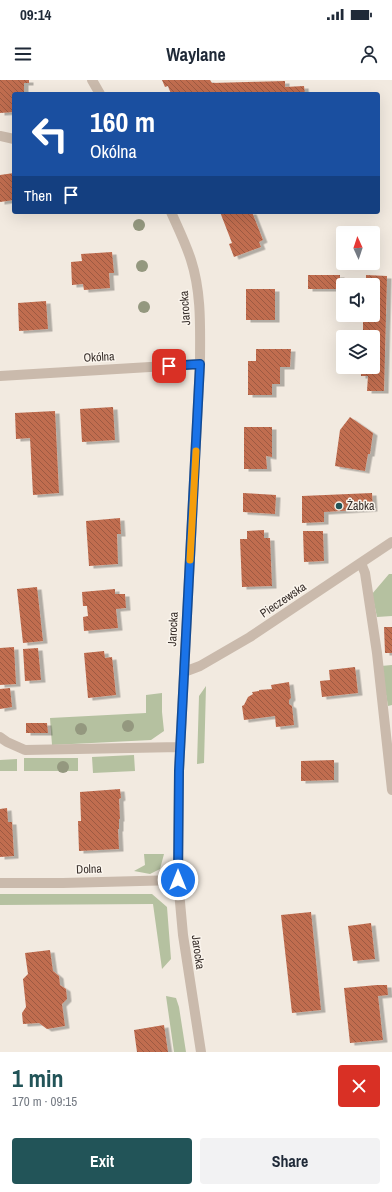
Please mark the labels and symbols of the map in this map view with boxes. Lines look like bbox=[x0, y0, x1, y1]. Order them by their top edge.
north arrow bbox=[336, 226, 380, 270]
street label: Jarocka bbox=[176, 290, 194, 326]
street label: Okólna bbox=[83, 348, 116, 366]
pin bbox=[152, 349, 186, 383]
place label: Żabka bbox=[347, 498, 375, 514]
marker: Żabka bbox=[334, 501, 344, 511]
street label: Pieczewska bbox=[257, 578, 310, 621]
street label: Jarocka bbox=[164, 611, 182, 647]
position arrow bbox=[157, 859, 199, 901]
street label: Dolna bbox=[76, 861, 103, 877]
street label: Jarocka bbox=[188, 934, 208, 971]

